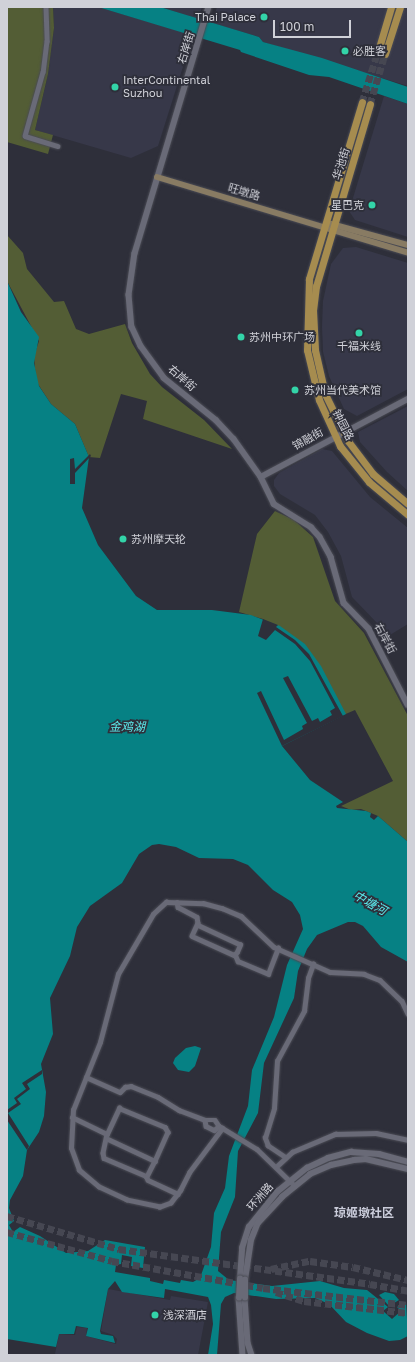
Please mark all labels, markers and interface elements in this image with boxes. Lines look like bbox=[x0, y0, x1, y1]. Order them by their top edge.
place label: Thai Palace bbox=[195, 10, 256, 24]
marker: Thai Palace bbox=[259, 12, 269, 22]
scale bar bbox=[275, 12, 353, 38]
text: 100 m bbox=[280, 19, 314, 34]
street label: 右岸街 bbox=[175, 30, 197, 66]
place label: 必胜客 bbox=[353, 44, 386, 58]
marker: 必胜客 bbox=[340, 46, 350, 56]
place label: InterContinental Suzhou bbox=[123, 74, 210, 100]
marker: InterContinental Suzhou bbox=[110, 82, 120, 92]
street label: 华池街 bbox=[330, 146, 352, 182]
street label: 旺墩路 bbox=[226, 181, 262, 203]
place label: 星巴克 bbox=[331, 198, 364, 212]
marker: 星巴克 bbox=[367, 200, 377, 210]
marker: 千福米线 bbox=[354, 328, 364, 338]
place label: 苏州中环广场 bbox=[249, 330, 315, 344]
marker: 苏州中环广场 bbox=[236, 332, 246, 342]
place label: 千福米线 bbox=[337, 339, 381, 353]
street label: 右岸街 bbox=[165, 362, 199, 394]
place label: 苏州当代美术馆 bbox=[304, 383, 381, 397]
marker: 苏州当代美术馆 bbox=[289, 384, 301, 396]
street label: 钟园路 bbox=[330, 407, 356, 443]
street label: 锦融街 bbox=[290, 425, 326, 453]
place label: 苏州摩天轮 bbox=[131, 532, 186, 546]
marker: 苏州摩天轮 bbox=[118, 534, 128, 544]
street label: 右岸街 bbox=[371, 620, 399, 656]
water label: 金鸡湖 bbox=[109, 720, 145, 734]
water label: 中塘河 bbox=[351, 888, 389, 918]
street label: 环洲路 bbox=[244, 1180, 276, 1214]
district label: 琼姬墩社区 bbox=[334, 1206, 394, 1220]
place label: 浅深酒店 bbox=[163, 1308, 207, 1322]
marker: 浅深酒店 bbox=[150, 1310, 160, 1320]

